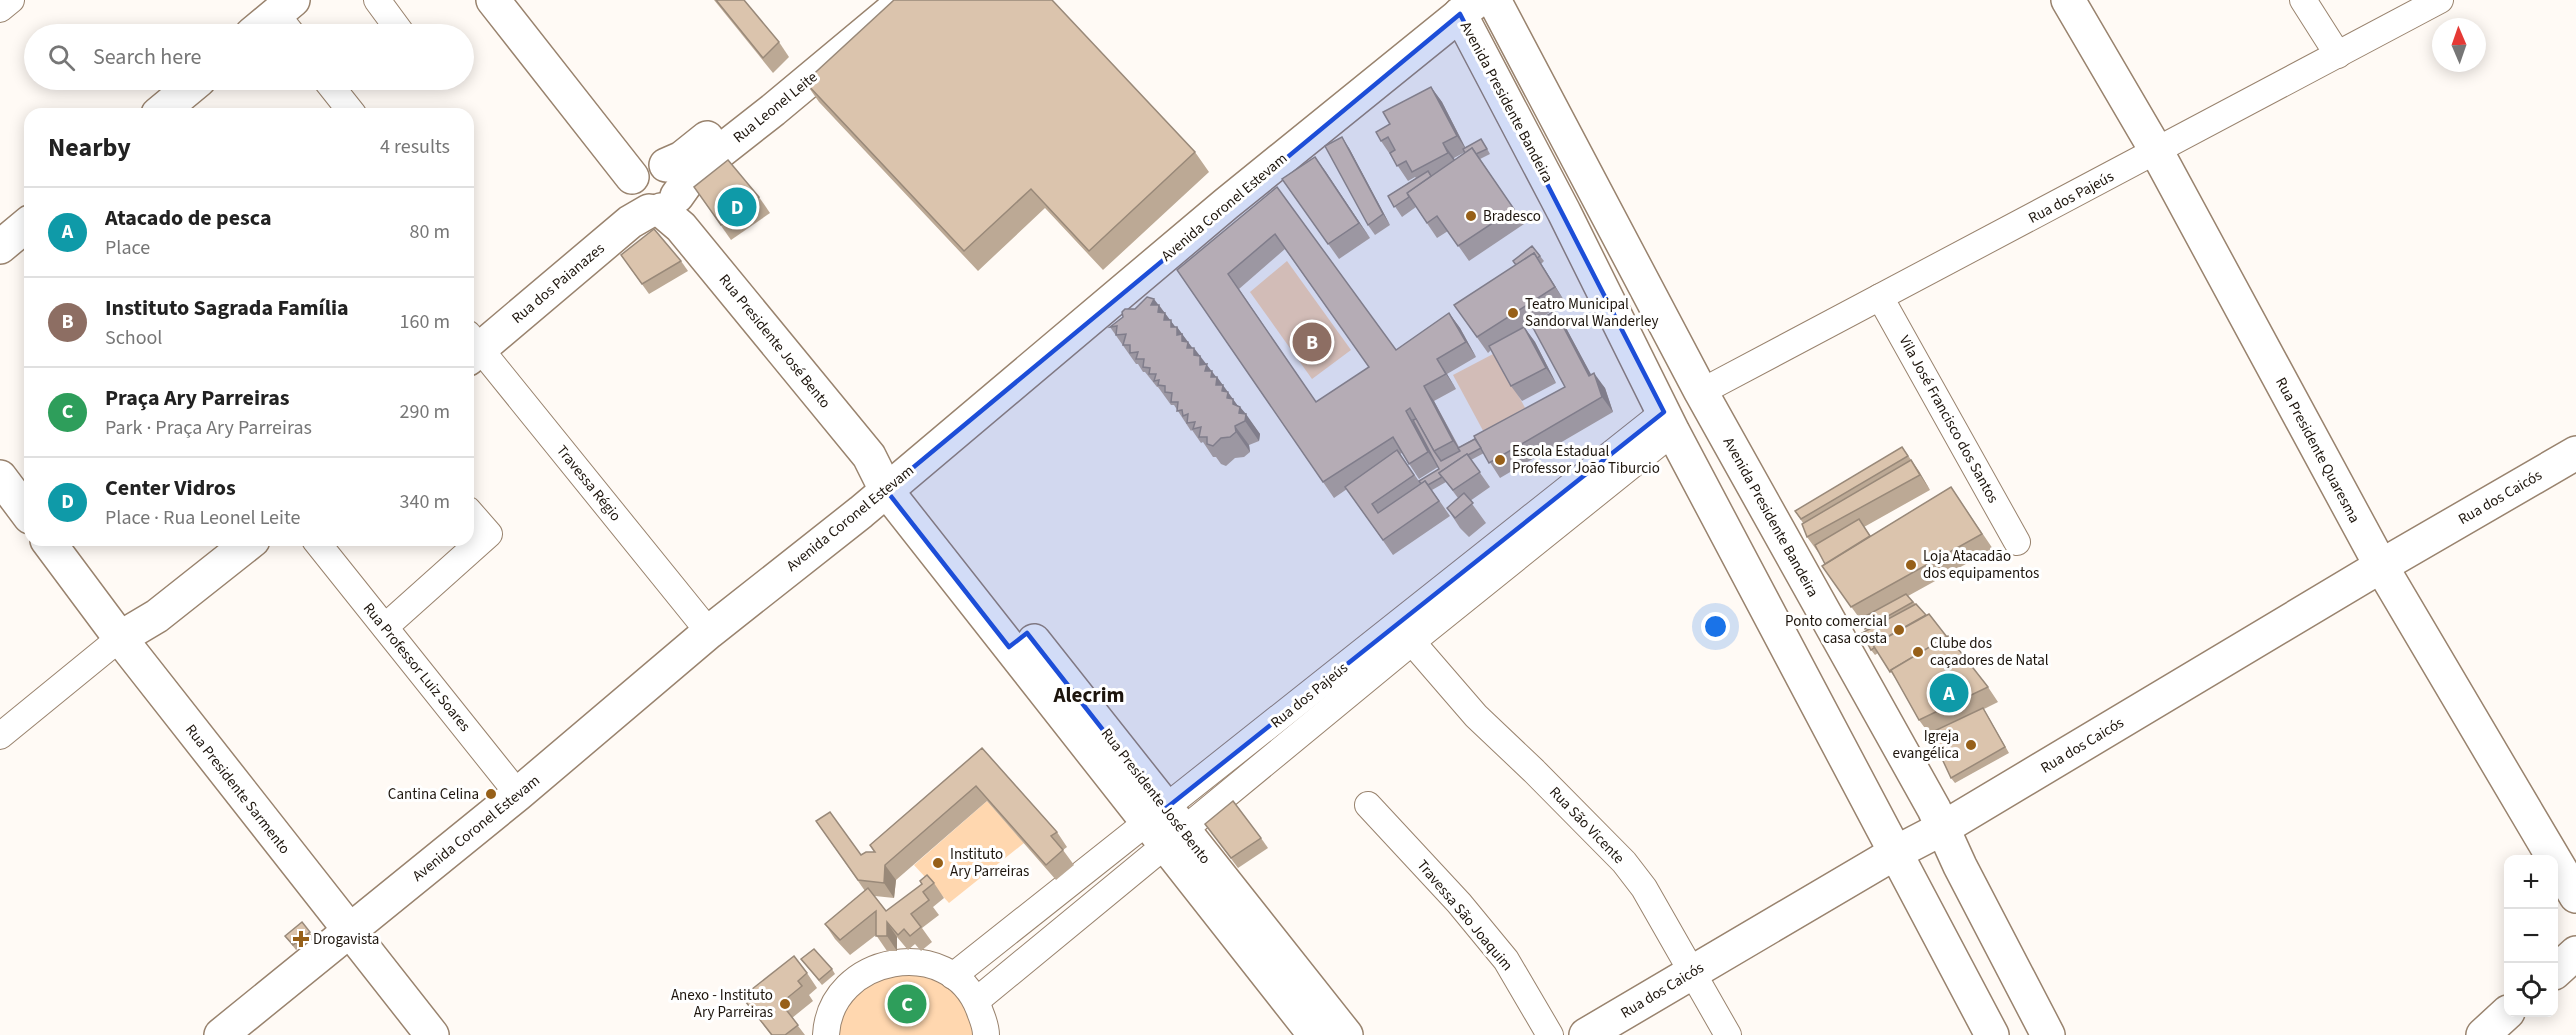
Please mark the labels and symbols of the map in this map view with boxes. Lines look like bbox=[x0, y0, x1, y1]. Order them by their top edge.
street label: Avenida Presidente Bandeira bbox=[1455, 18, 1558, 187]
north arrow bbox=[2432, 18, 2486, 72]
street label: Rua Leonel Leite bbox=[729, 67, 822, 148]
street label: Avenida Coronel Estevam bbox=[1157, 148, 1292, 266]
street label: Rua dos Pajeús bbox=[2025, 166, 2118, 229]
pin: D bbox=[718, 184, 756, 230]
place label: Bradesco bbox=[1483, 206, 1541, 227]
marker: Bradesco bbox=[1464, 209, 1478, 223]
street label: Rua dos Paianazes bbox=[507, 238, 609, 328]
street label: Rua Presidente José Bento bbox=[714, 270, 835, 413]
place label: Teatro Municipal Sandorval Wanderley bbox=[1525, 294, 1659, 332]
marker: Teatro Municipal Sandorval Wanderley bbox=[1506, 306, 1520, 320]
pin: B bbox=[1292, 320, 1332, 364]
street label: Vila José Francisco dos Santos bbox=[1894, 332, 2003, 507]
street label: Rua Presidente Quaresma bbox=[2270, 374, 2365, 527]
street label: Avenida Presidente Bandeira bbox=[1718, 433, 1823, 601]
street label: Travessa Régio bbox=[551, 441, 626, 526]
place label: Escola Estadual Professor João Tiburcio bbox=[1512, 441, 1660, 479]
marker: Escola Estadual Professor João Tiburcio bbox=[1493, 453, 1507, 467]
street label: Avenida Coronel Estevam bbox=[782, 460, 919, 576]
street label: Rua dos Caicós bbox=[2454, 465, 2546, 530]
place label: Loja Atacadão dos equipamentos bbox=[1923, 546, 2039, 584]
marker: Loja Atacadão dos equipamentos bbox=[1904, 558, 1918, 572]
street label: Rua Professor Luiz Soares bbox=[358, 598, 475, 736]
place label: Ponto comercial casa costa bbox=[1785, 611, 1887, 649]
your location bbox=[1701, 612, 1730, 641]
marker: Ponto comercial casa costa bbox=[1892, 623, 1906, 637]
place label: Clube dos caçadores de Natal bbox=[1930, 633, 2049, 671]
marker: Clube dos caçadores de Natal bbox=[1911, 645, 1925, 659]
street label: Rua dos Pajeús bbox=[1266, 658, 1352, 733]
pin: A bbox=[1930, 670, 1968, 716]
district label: Alecrim bbox=[1053, 680, 1124, 710]
street label: Rua dos Caicós bbox=[2037, 712, 2128, 779]
street label: Rua Presidente Sarmento bbox=[180, 720, 295, 859]
street label: Rua Presidente José Bento bbox=[1096, 724, 1215, 869]
place label: Igreja evangélica bbox=[1892, 726, 1959, 764]
marker: Igreja evangélica bbox=[1964, 738, 1978, 752]
street label: Avenida Coronel Estevam bbox=[408, 770, 545, 886]
street label: Rua São Vicente bbox=[1544, 782, 1629, 869]
place label: Cantina Celina bbox=[388, 784, 479, 805]
marker: Cantina Celina bbox=[484, 787, 498, 801]
place label: Instituto Ary Parreiras bbox=[950, 844, 1029, 882]
street label: Travessa São Joaquim bbox=[1412, 855, 1517, 975]
marker: Instituto Ary Parreiras bbox=[931, 856, 945, 870]
place label: Drogavista bbox=[313, 929, 379, 950]
marker: Drogavista bbox=[294, 932, 308, 946]
street label: Rua dos Caicós bbox=[1617, 957, 1708, 1024]
pin: C bbox=[888, 982, 926, 1026]
place label: Anexo - Instituto Ary Parreiras bbox=[671, 985, 773, 1023]
marker: Anexo - Instituto Ary Parreiras bbox=[778, 997, 792, 1011]

